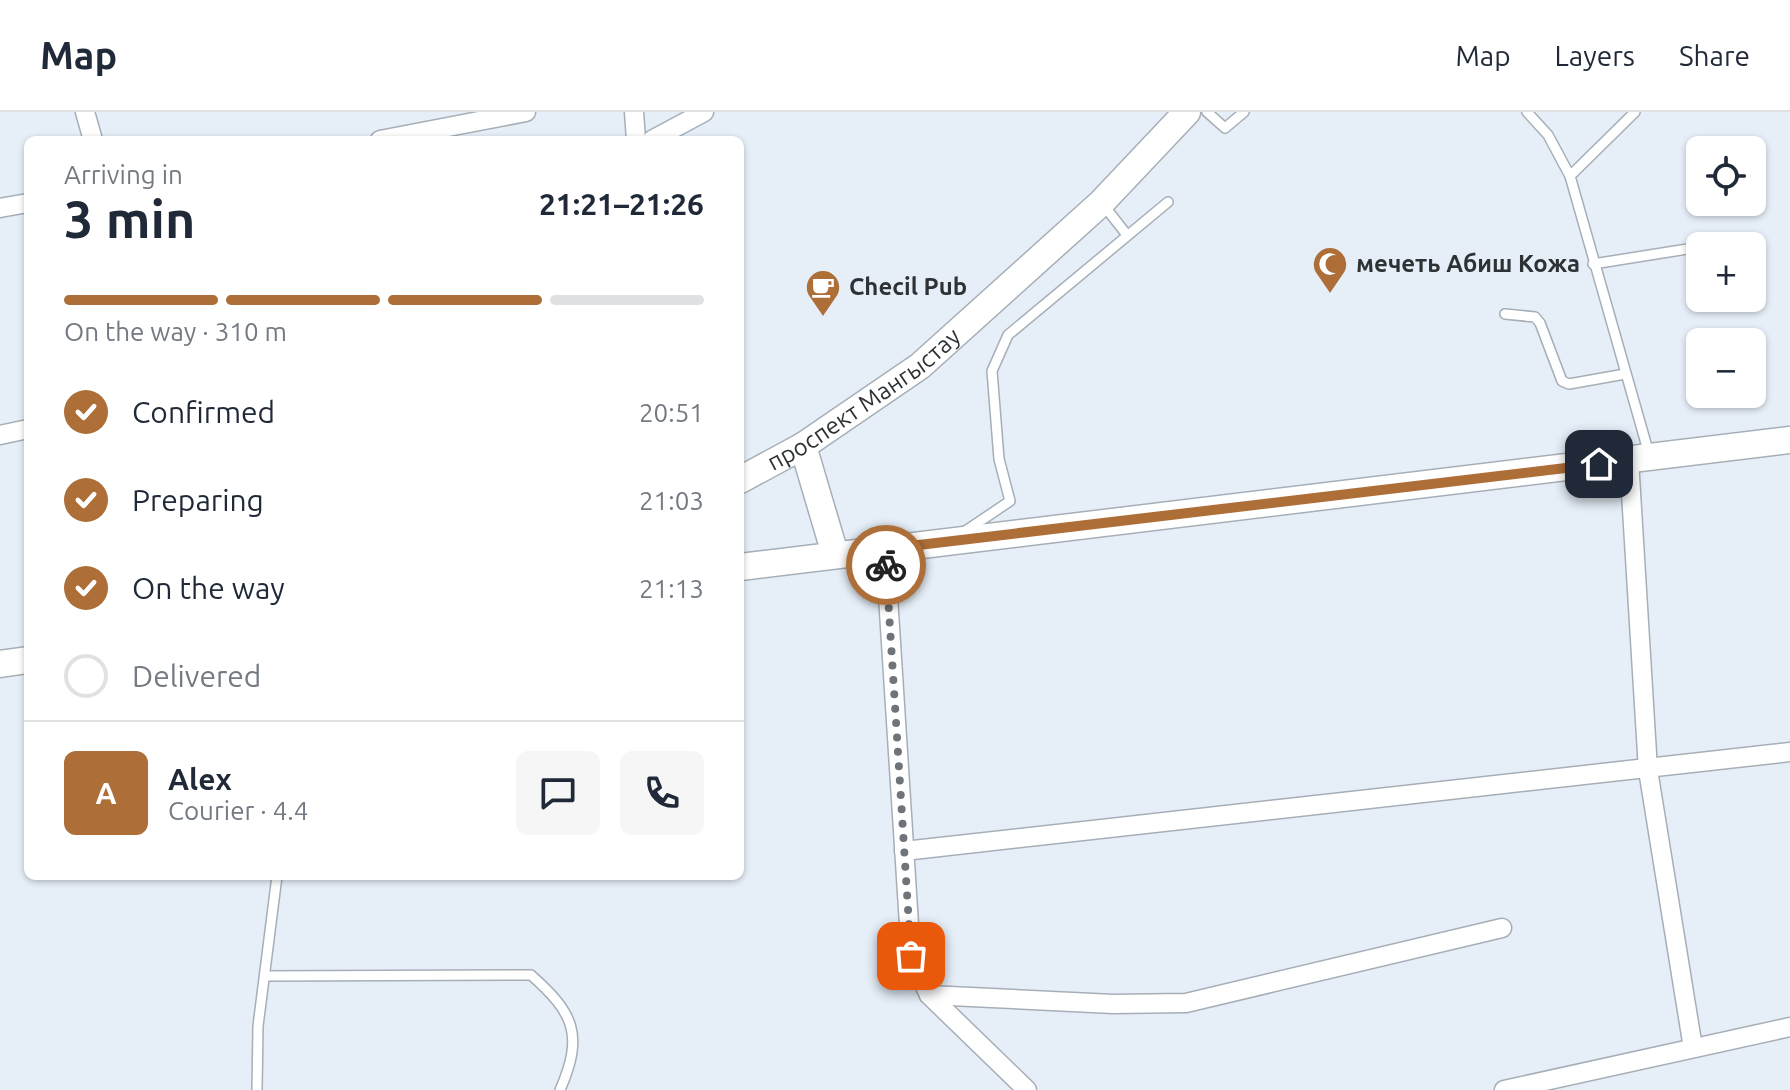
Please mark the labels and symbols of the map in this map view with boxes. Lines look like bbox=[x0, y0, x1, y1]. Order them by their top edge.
mosque icon: мечеть Абиш Кожа bbox=[1311, 245, 1349, 295]
place label: мечеть Абиш Кожа bbox=[1356, 250, 1580, 277]
cafe icon: Checil Pub bbox=[804, 268, 842, 318]
place label: Checil Pub bbox=[849, 273, 967, 300]
street label: проспект Мангыстау bbox=[763, 322, 966, 476]
pin bbox=[1565, 430, 1633, 498]
courier bbox=[846, 525, 926, 605]
pin bbox=[877, 922, 945, 990]

